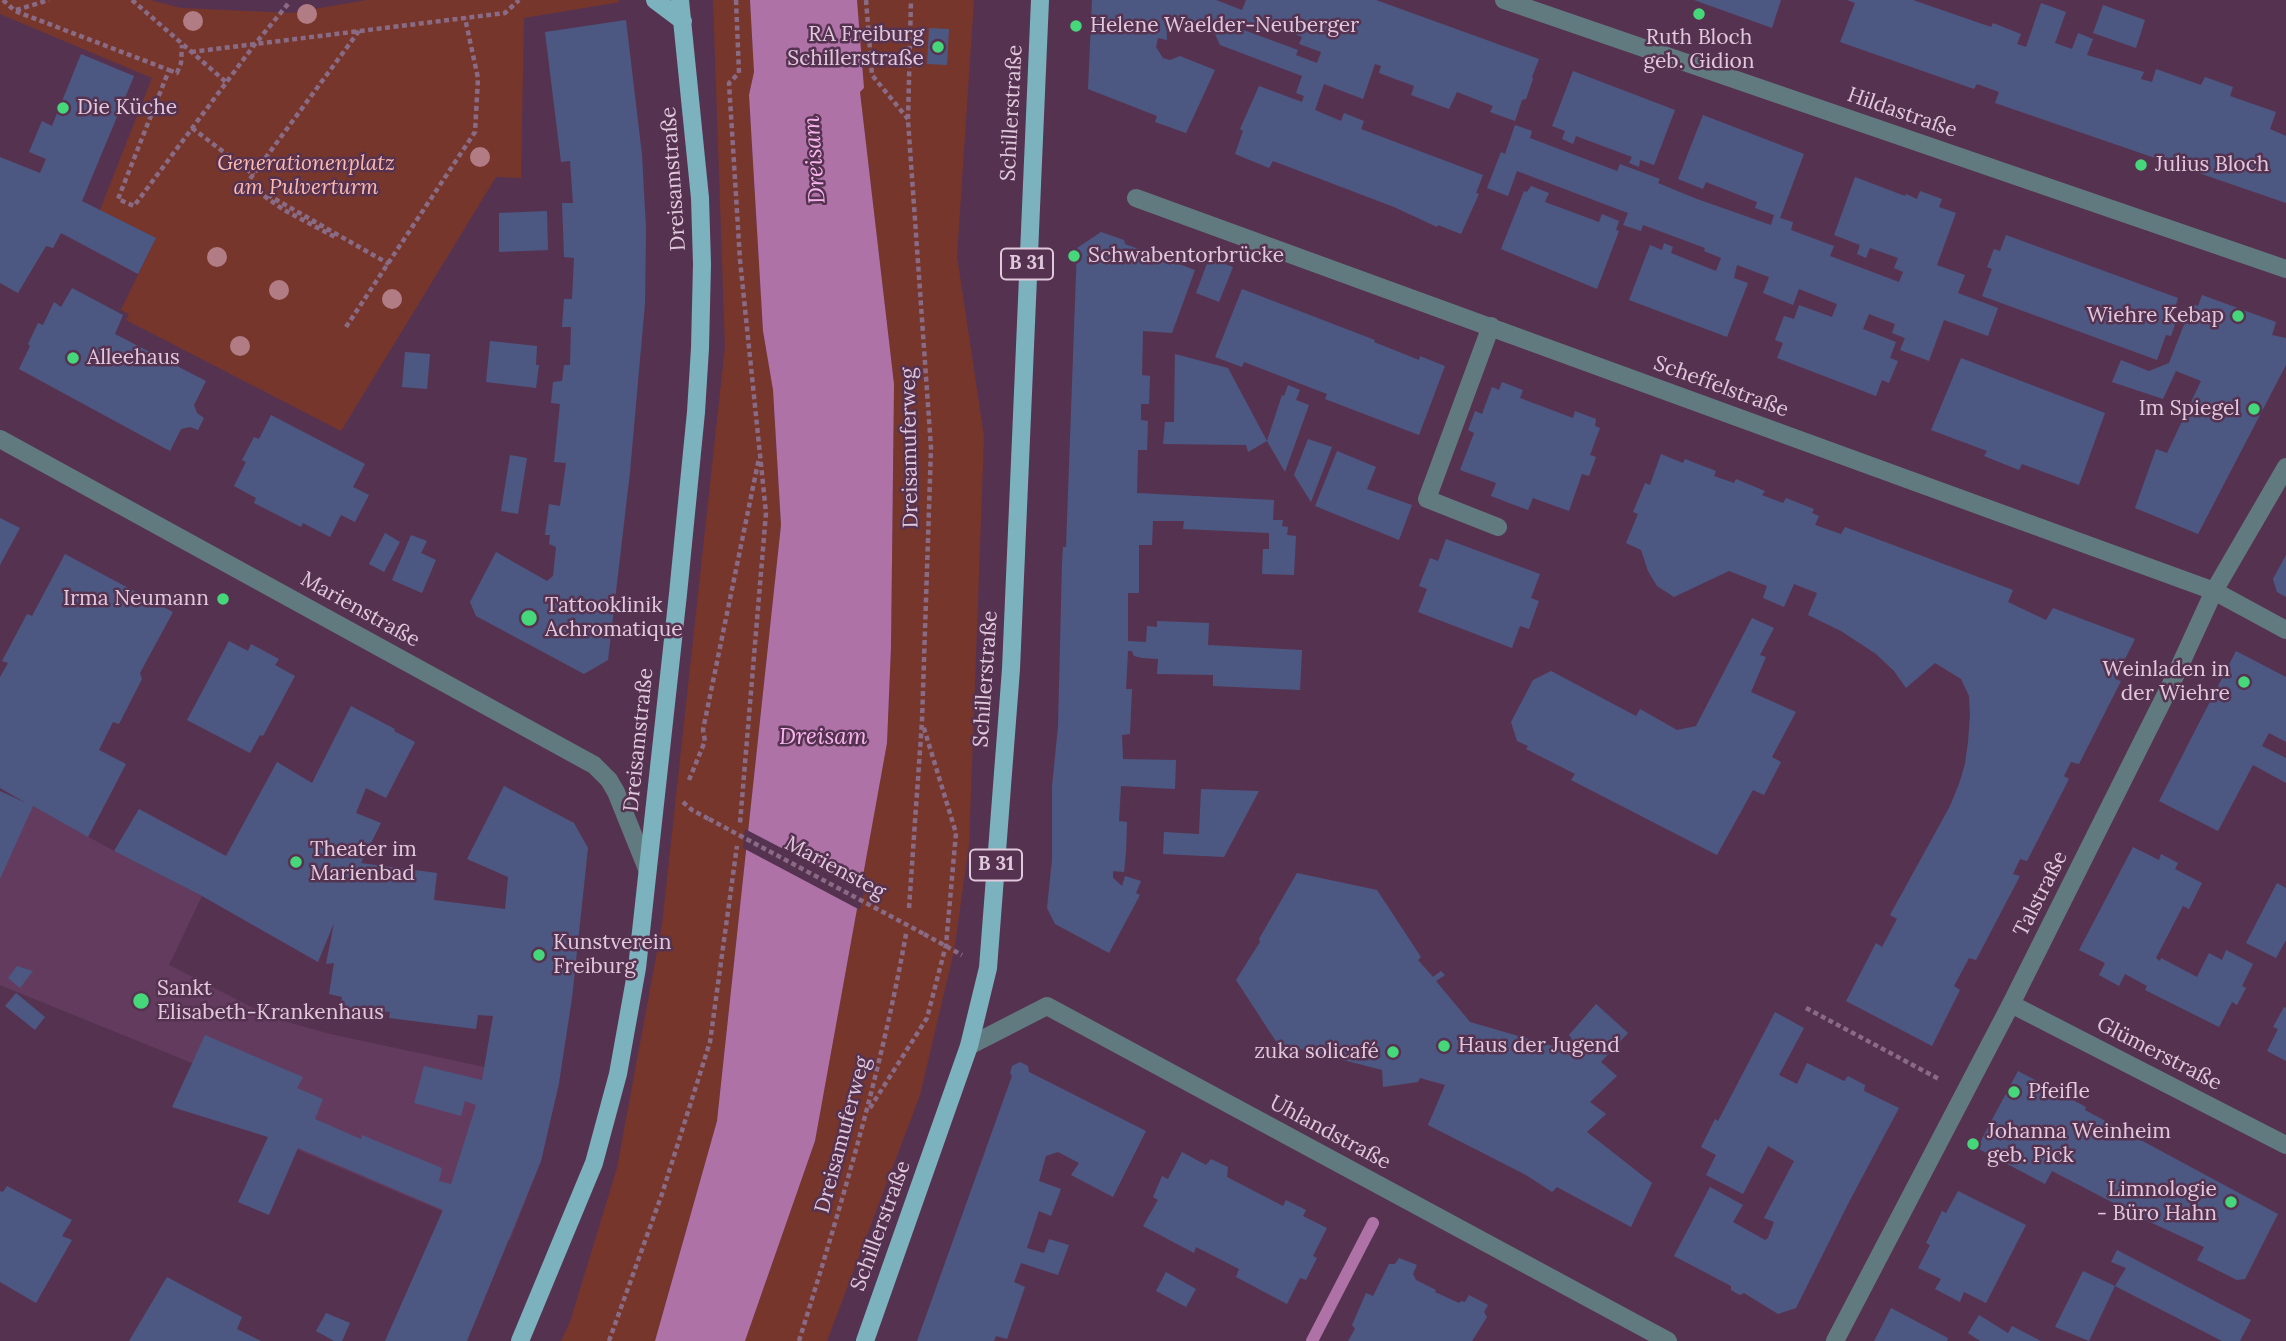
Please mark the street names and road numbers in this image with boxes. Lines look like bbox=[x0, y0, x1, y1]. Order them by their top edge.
street label: Schillerstraße bbox=[996, 44, 1028, 182]
street label: Hildastraße bbox=[1844, 82, 1960, 144]
street label: Dreisamstraße bbox=[656, 106, 692, 252]
road number: B 31 bbox=[1001, 248, 1053, 280]
street label: Scheffelstraße bbox=[1650, 351, 1792, 423]
street label: Dreisamuferweg bbox=[896, 367, 924, 529]
street label: Marienstraße bbox=[296, 567, 424, 653]
street label: Schillerstraße bbox=[969, 610, 1003, 748]
street label: Dreisamstraße bbox=[619, 667, 659, 813]
street label: Mariensteg bbox=[780, 831, 890, 905]
street label: Talstraße bbox=[2009, 847, 2073, 941]
road number: B 31 bbox=[970, 850, 1022, 880]
street label: Glümerstraße bbox=[2092, 1012, 2226, 1096]
street label: Dreisamuferweg bbox=[810, 1054, 876, 1216]
street label: Uhlandstraße bbox=[1265, 1091, 1395, 1175]
street label: Schillerstraße bbox=[846, 1157, 916, 1295]

